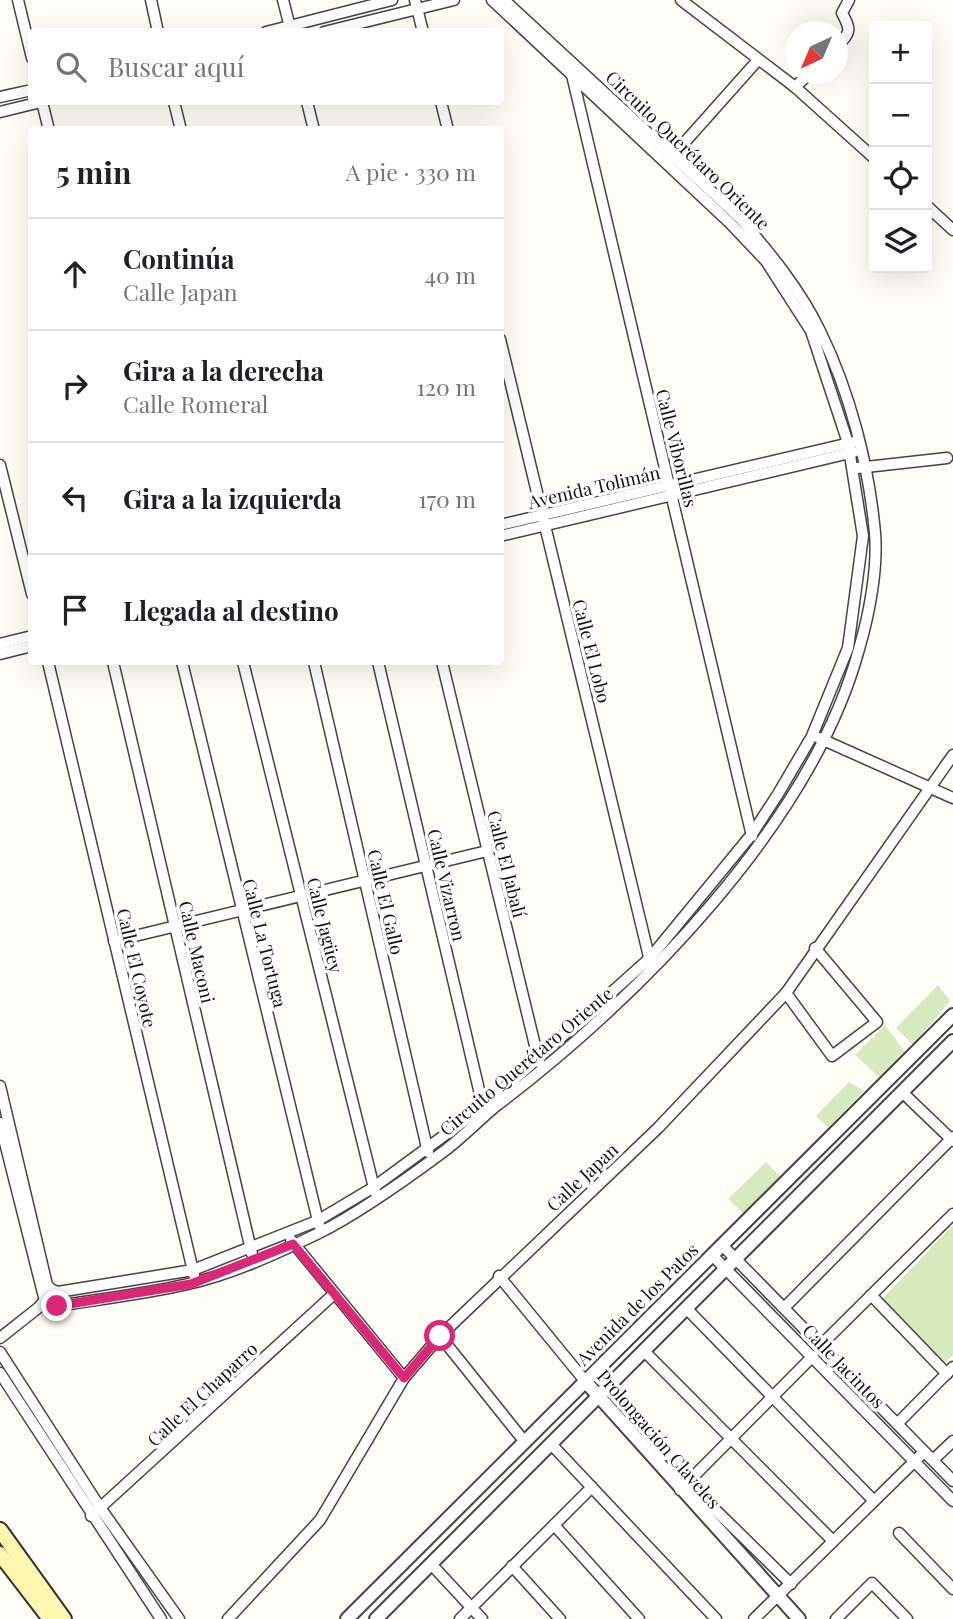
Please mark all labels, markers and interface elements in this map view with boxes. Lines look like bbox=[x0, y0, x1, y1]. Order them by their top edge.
north arrow bbox=[785, 21, 848, 84]
map controls bbox=[869, 21, 932, 273]
button: + bbox=[869, 21, 932, 84]
search box bbox=[28, 28, 504, 105]
icon: search bbox=[52, 48, 90, 86]
text: Buscar aquí bbox=[108, 49, 244, 84]
street label: Circuito Querétaro Oriente bbox=[601, 65, 775, 235]
button: − bbox=[869, 84, 932, 147]
button: locate bbox=[869, 147, 932, 210]
text: 5 min bbox=[56, 152, 131, 192]
text: A pie · 330 m bbox=[346, 156, 476, 187]
button: layers bbox=[869, 210, 932, 273]
text: Continúa bbox=[123, 241, 235, 276]
icon: ahead bbox=[56, 255, 94, 293]
text: 40 m bbox=[425, 259, 476, 290]
text: Calle Japan bbox=[123, 276, 238, 307]
text: Gira a la derecha bbox=[123, 353, 324, 388]
icon: right bbox=[56, 367, 94, 405]
text: 120 m bbox=[417, 371, 476, 402]
street label: Calle Viborillas bbox=[651, 386, 703, 510]
text: Calle Romeral bbox=[123, 388, 268, 419]
street label: Avenida Tolimán bbox=[525, 460, 663, 514]
icon: left bbox=[56, 479, 94, 517]
text: Gira a la izquierda bbox=[123, 481, 342, 516]
text: 170 m bbox=[418, 483, 476, 514]
icon: arrive bbox=[56, 591, 94, 629]
text: Llegada al destino bbox=[123, 593, 339, 628]
street label: Calle El Lobo bbox=[568, 597, 617, 706]
street label: Calle El Jabalí bbox=[482, 808, 532, 920]
street label: Calle Vizarron bbox=[422, 827, 472, 944]
street label: Calle El Gallo bbox=[362, 847, 410, 957]
street label: Calle Jagüey bbox=[302, 875, 348, 975]
street label: Calle La Tortuga bbox=[237, 876, 293, 1010]
street label: Calle Maconi bbox=[174, 899, 220, 1005]
street label: Calle El Coyote bbox=[112, 906, 162, 1030]
street label: Circuito Querétaro Oriente bbox=[434, 981, 618, 1141]
street label: Calle Japan bbox=[541, 1137, 623, 1216]
street label: Avenida de los Patos bbox=[570, 1238, 703, 1371]
route end bbox=[41, 1290, 72, 1321]
street label: Calle Jacintos bbox=[798, 1319, 890, 1413]
route start bbox=[424, 1320, 455, 1351]
street label: Calle El Chaparro bbox=[142, 1337, 262, 1451]
street label: Prolongación Claveles bbox=[592, 1364, 726, 1514]

